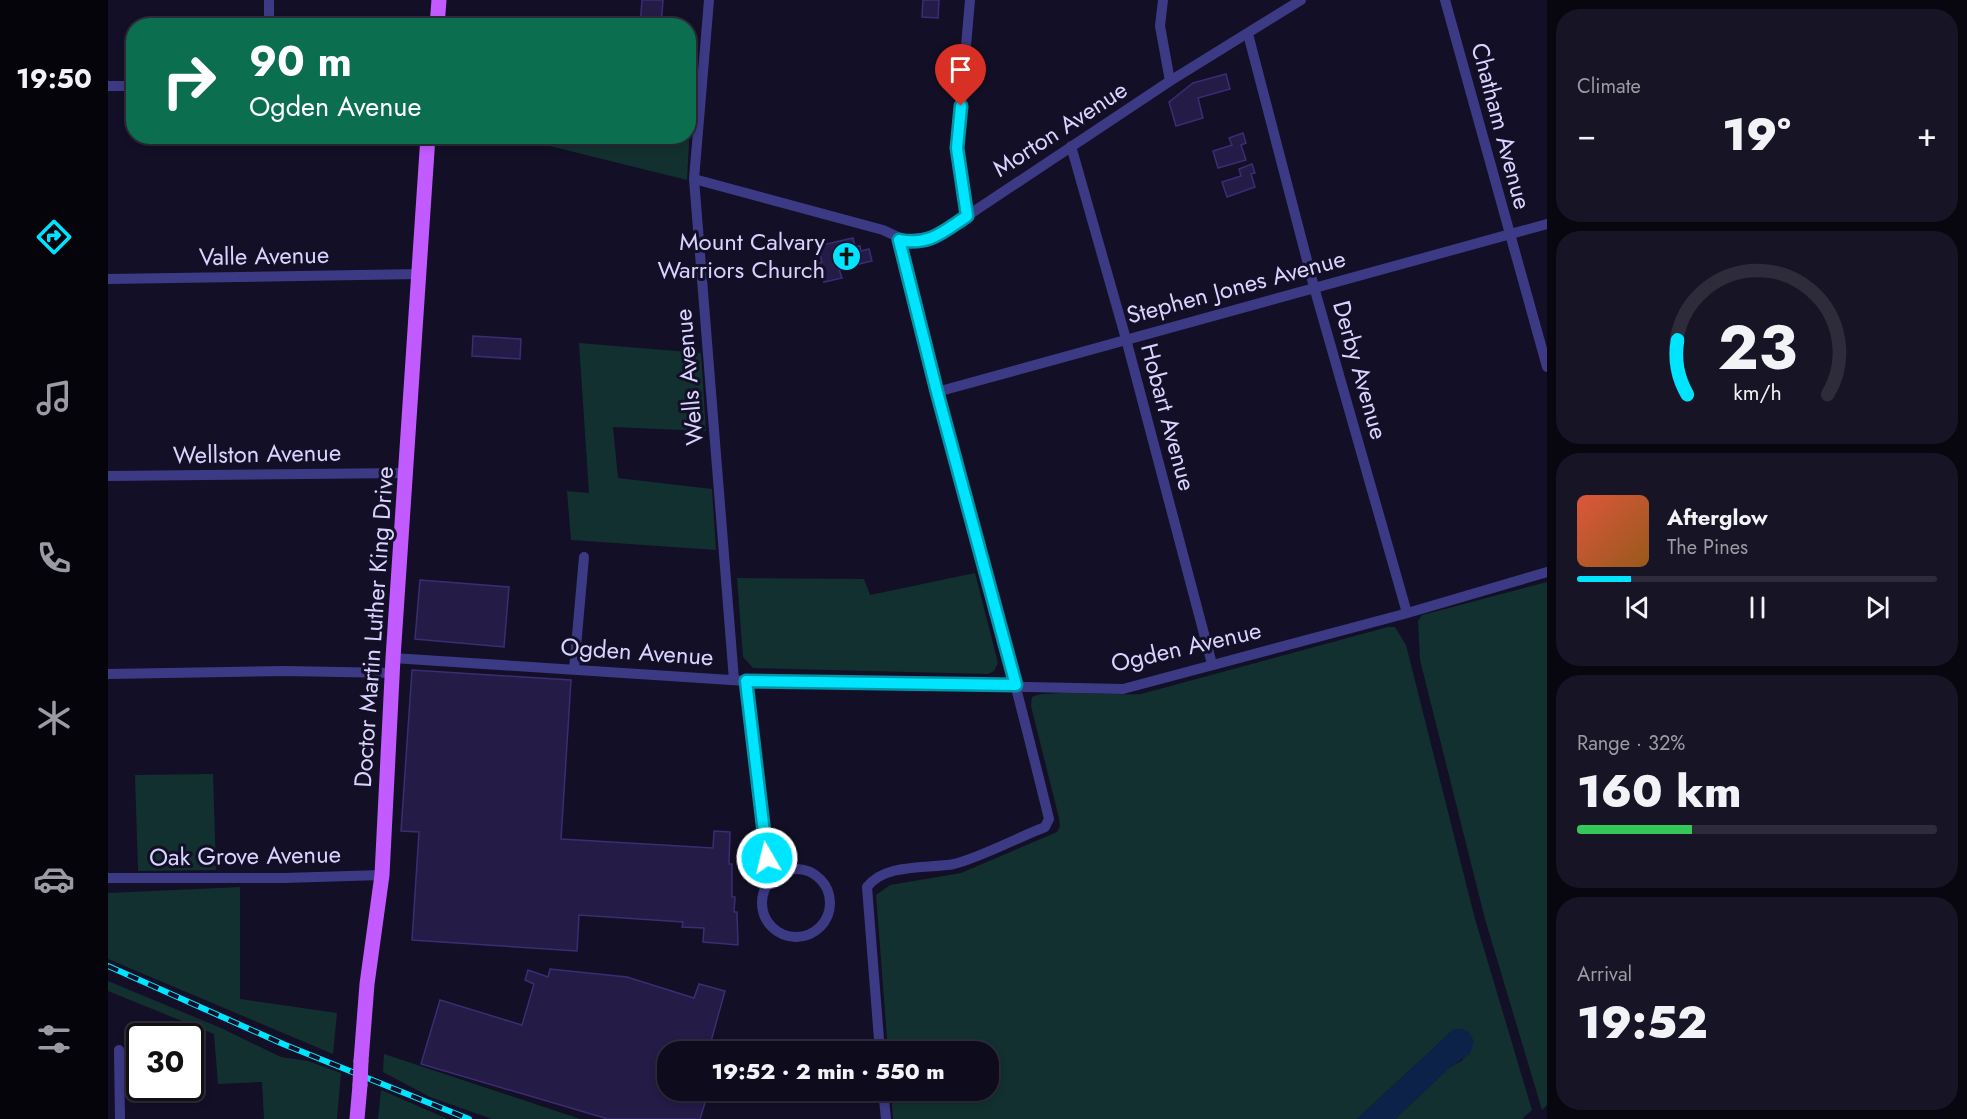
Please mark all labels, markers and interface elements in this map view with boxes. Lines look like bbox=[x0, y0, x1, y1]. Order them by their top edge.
text: 90 m bbox=[249, 31, 352, 92]
street label: Chatham Avenue bbox=[1462, 39, 1541, 213]
icon: right bbox=[150, 42, 228, 120]
pin bbox=[935, 44, 986, 106]
icon: arrive bbox=[944, 53, 977, 86]
text: 19:50 bbox=[16, 59, 92, 98]
street label: Morton Avenue bbox=[986, 72, 1134, 185]
text: Climate bbox=[1577, 72, 1641, 101]
text: Ogden Avenue bbox=[249, 87, 421, 126]
text: 19° bbox=[1722, 102, 1791, 167]
text: − bbox=[1577, 111, 1596, 158]
text: + bbox=[1917, 111, 1937, 158]
icon: directions bbox=[33, 216, 75, 258]
place label: Mount Calvary Warriors Church bbox=[658, 224, 825, 287]
street label: Valle Avenue bbox=[199, 237, 329, 274]
church icon: Mount Calvary Warriors Church bbox=[830, 240, 862, 272]
street label: Stephen Jones Avenue bbox=[1123, 240, 1349, 333]
street label: Derby Avenue bbox=[1324, 296, 1397, 443]
text: 23 bbox=[1717, 302, 1797, 392]
street label: Wells Avenue bbox=[665, 307, 712, 447]
street label: Hobart Avenue bbox=[1132, 339, 1205, 495]
icon: music bbox=[33, 377, 75, 419]
text: km/h bbox=[1733, 377, 1781, 408]
street label: Wellston Avenue bbox=[173, 435, 341, 472]
street label: Doctor Martin Luther King Drive bbox=[345, 465, 402, 789]
text: Afterglow bbox=[1667, 501, 1768, 533]
text: The Pines bbox=[1667, 533, 1748, 562]
icon: phone bbox=[33, 537, 75, 579]
icon: previous bbox=[1621, 591, 1654, 624]
icon: pause bbox=[1741, 591, 1774, 624]
icon: next bbox=[1861, 591, 1894, 624]
street label: Ogden Avenue bbox=[1107, 612, 1264, 681]
street label: Ogden Avenue bbox=[559, 629, 715, 674]
icon: climate bbox=[33, 697, 75, 739]
text: Range · 32% bbox=[1577, 729, 1685, 758]
text: 160 km bbox=[1577, 759, 1741, 824]
position arrow bbox=[735, 826, 799, 890]
street label: Oak Grove Avenue bbox=[149, 836, 341, 875]
icon: car bbox=[33, 858, 75, 900]
text: Arrival bbox=[1577, 960, 1632, 989]
text: 19:52 bbox=[1577, 990, 1708, 1055]
icon: filters bbox=[33, 1018, 75, 1060]
speed limit sign: 30 bbox=[126, 1023, 204, 1101]
text: 19:52 · 2 min · 550 m bbox=[711, 1055, 945, 1087]

